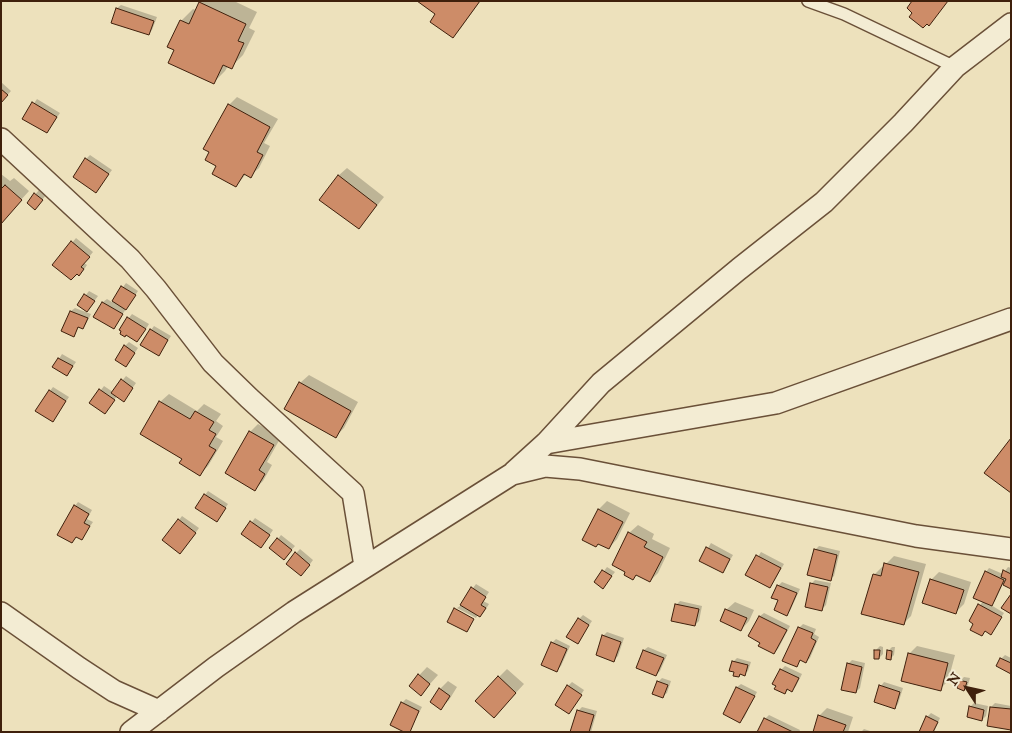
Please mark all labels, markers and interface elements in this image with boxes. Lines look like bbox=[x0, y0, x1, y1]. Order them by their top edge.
north arrow bbox=[942, 663, 992, 713]
text: N bbox=[944, 669, 965, 689]

